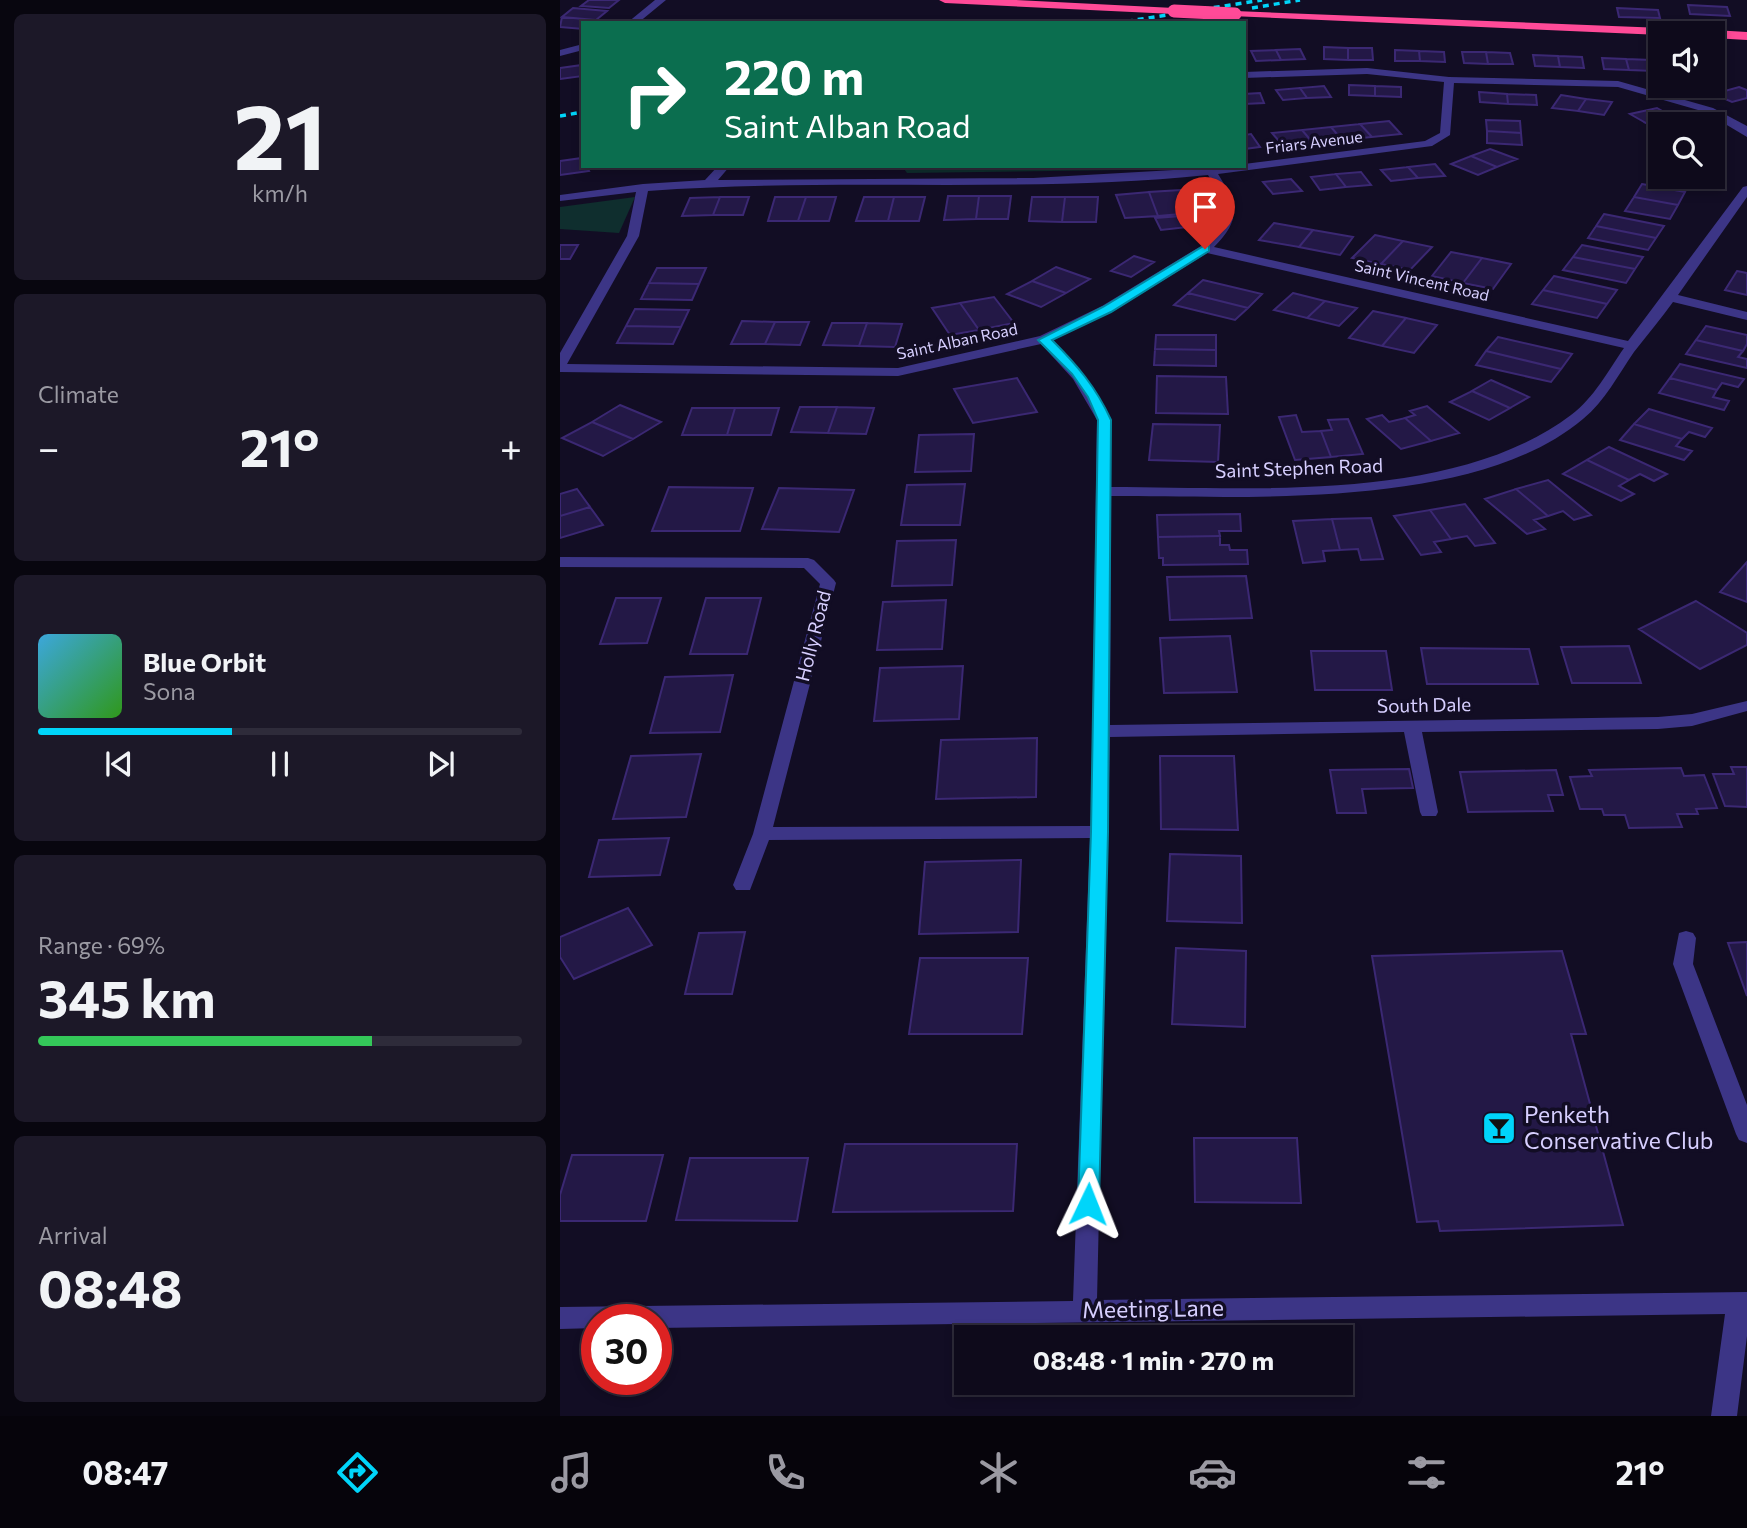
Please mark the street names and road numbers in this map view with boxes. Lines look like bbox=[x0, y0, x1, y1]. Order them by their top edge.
street label: Friars Avenue bbox=[1264, 126, 1364, 157]
street label: Saint Vincent Road bbox=[1353, 255, 1491, 304]
street label: Saint Alban Road bbox=[895, 318, 1019, 363]
street label: Saint Stephen Road bbox=[1215, 453, 1383, 482]
street label: Holly Road bbox=[790, 588, 835, 684]
street label: South Dale bbox=[1377, 692, 1471, 717]
street label: Meeting Lane bbox=[1082, 1293, 1224, 1323]

